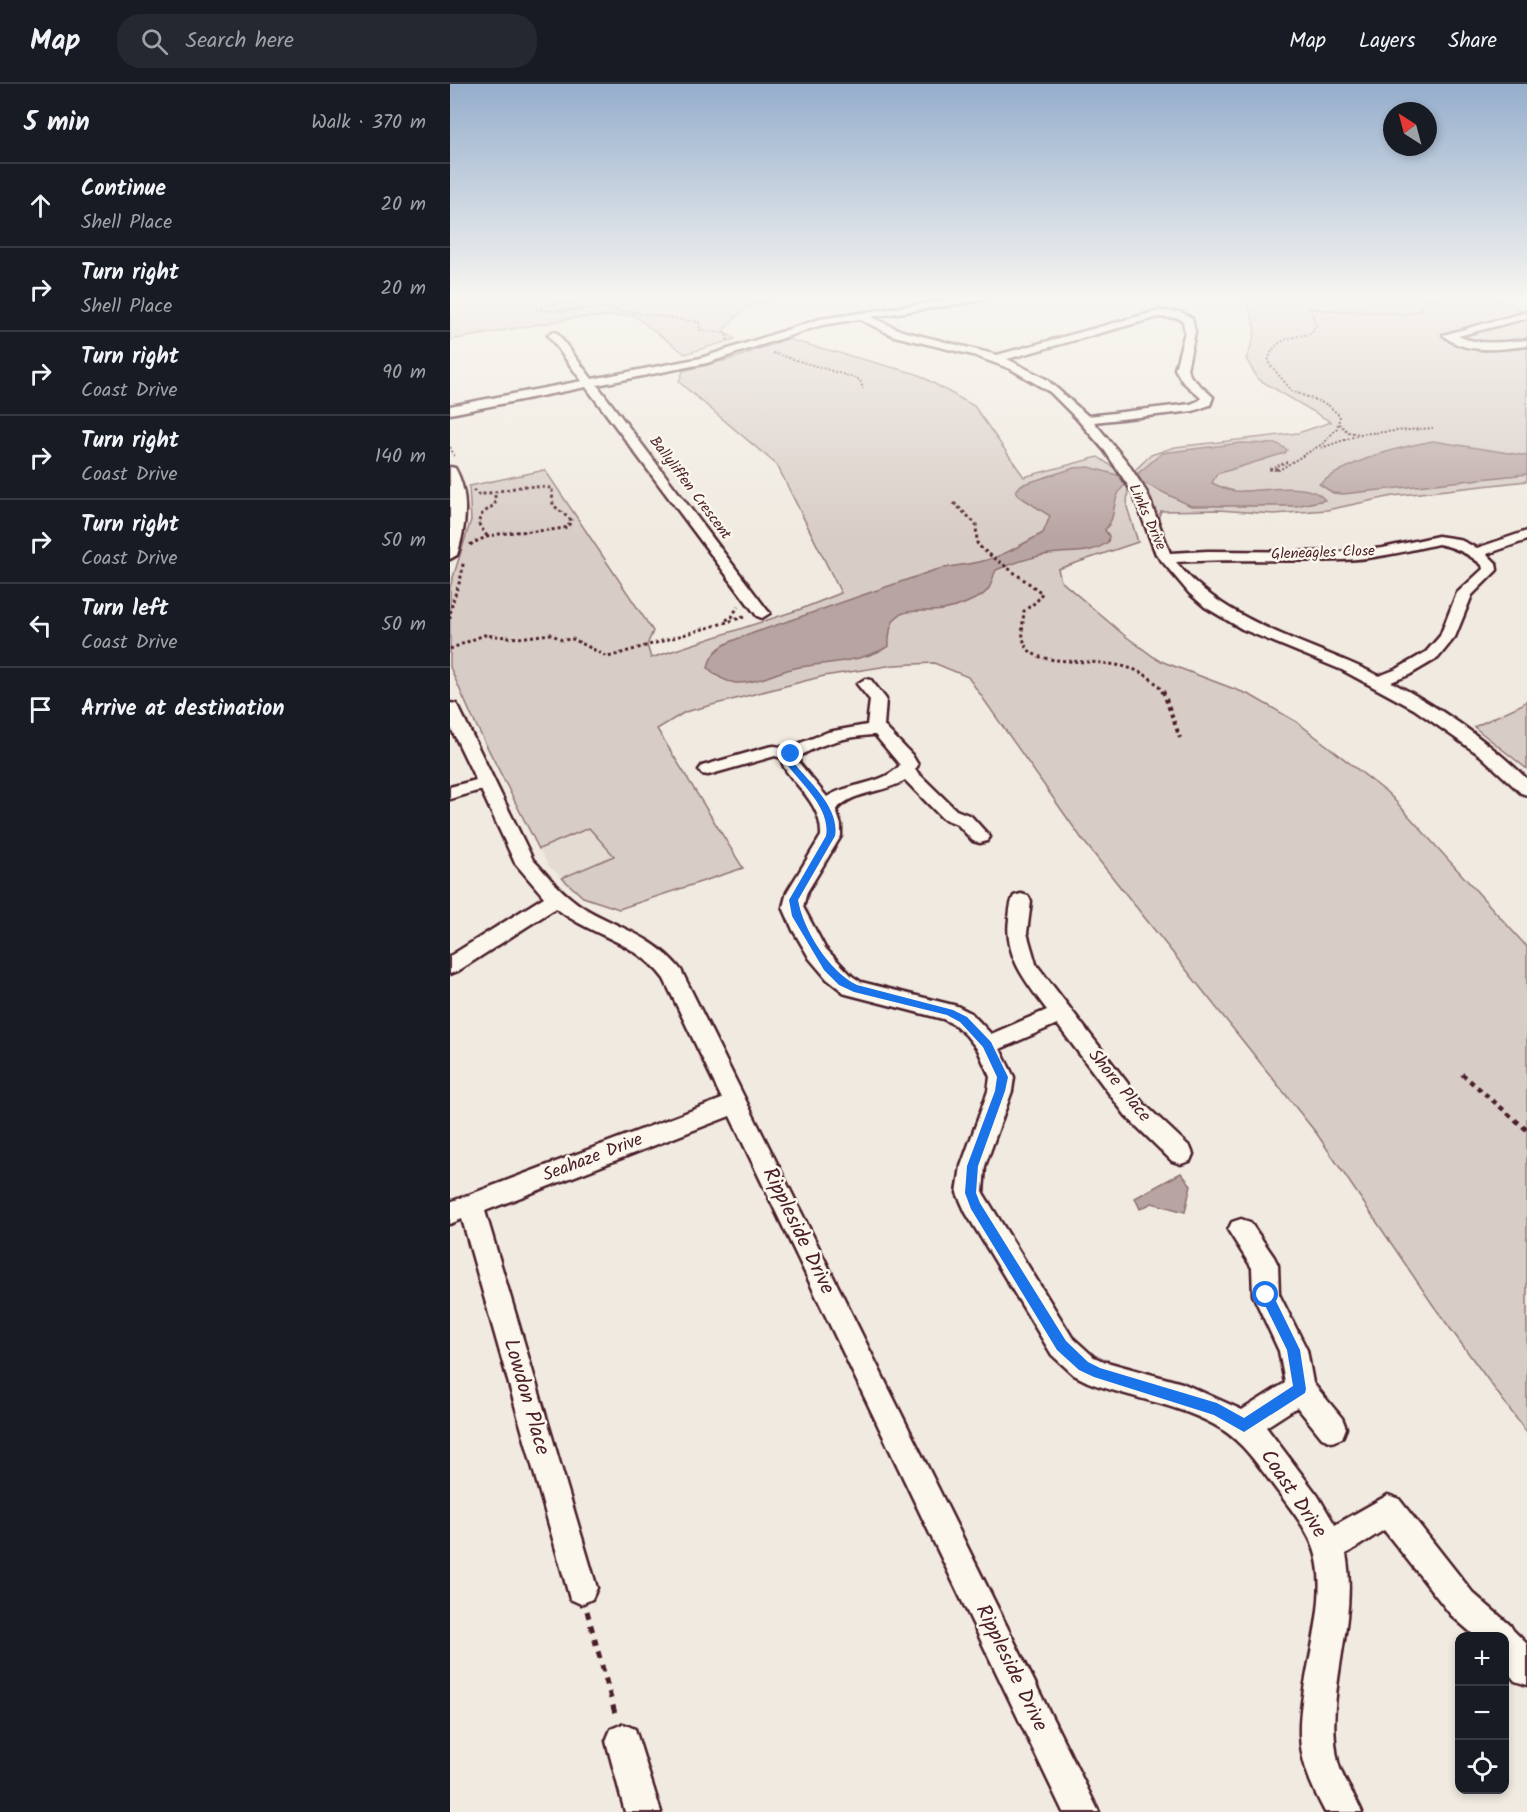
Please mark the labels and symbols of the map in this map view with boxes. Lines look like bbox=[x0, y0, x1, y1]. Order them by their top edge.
north arrow bbox=[1383, 102, 1437, 156]
street label: Ballyliffen Crescent bbox=[643, 431, 737, 545]
street label: Links Drive bbox=[1122, 480, 1172, 554]
street label: Gleneagles Close bbox=[1271, 539, 1376, 567]
route end bbox=[777, 740, 803, 766]
street label: Shore Place bbox=[1080, 1043, 1158, 1129]
street label: Seahaze Drive bbox=[539, 1126, 647, 1190]
street label: Rippleside Drive bbox=[753, 1162, 843, 1301]
route start bbox=[1252, 1281, 1278, 1307]
street label: Lowdon Place bbox=[494, 1335, 559, 1460]
street label: Coast Drive bbox=[1251, 1443, 1335, 1546]
street label: Rippleside Drive bbox=[966, 1599, 1056, 1738]

